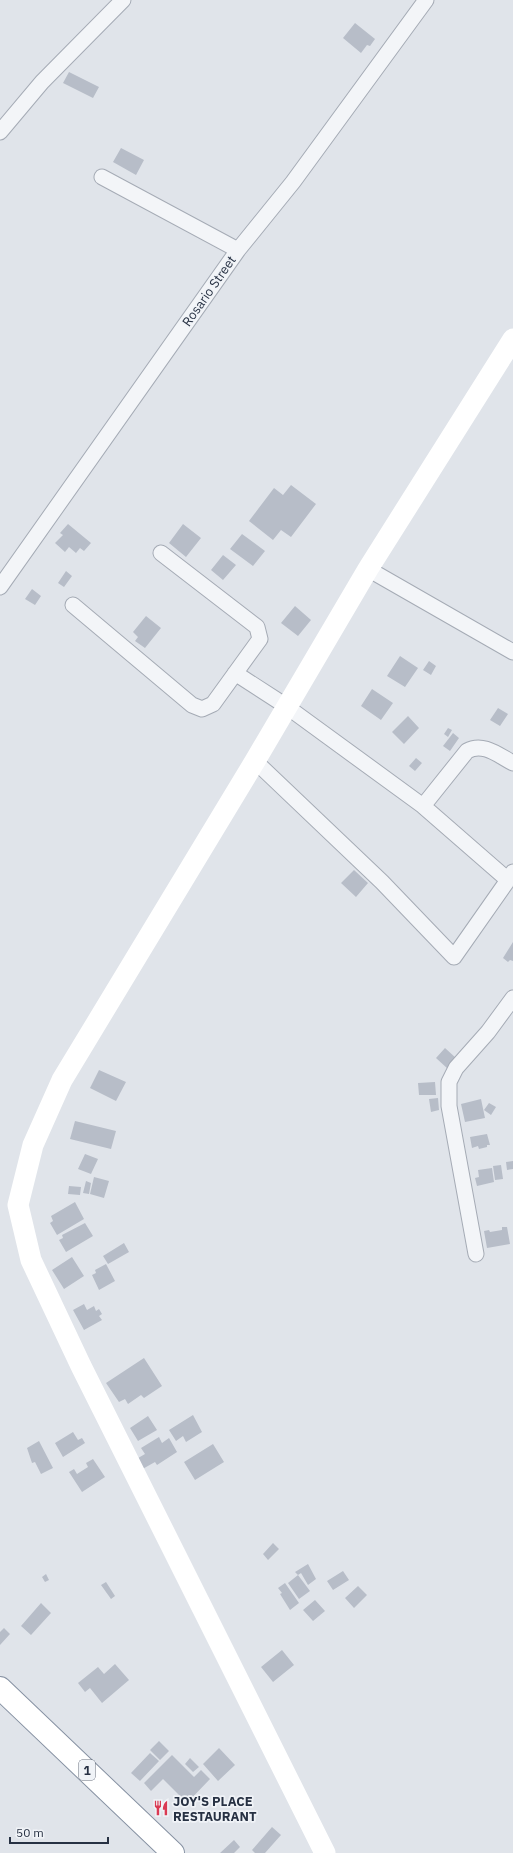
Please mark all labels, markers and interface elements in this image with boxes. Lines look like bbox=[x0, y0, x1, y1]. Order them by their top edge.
street label: Rosario Street bbox=[178, 252, 240, 330]
road number: 1 bbox=[79, 1760, 95, 1780]
place label: JOY'S PLACE RESTAURANT bbox=[173, 1793, 257, 1825]
restaurant icon: JOY'S PLACE RESTAURANT bbox=[152, 1799, 170, 1817]
scale bar bbox=[10, 1819, 108, 1845]
text: 50 m bbox=[16, 1825, 44, 1840]

